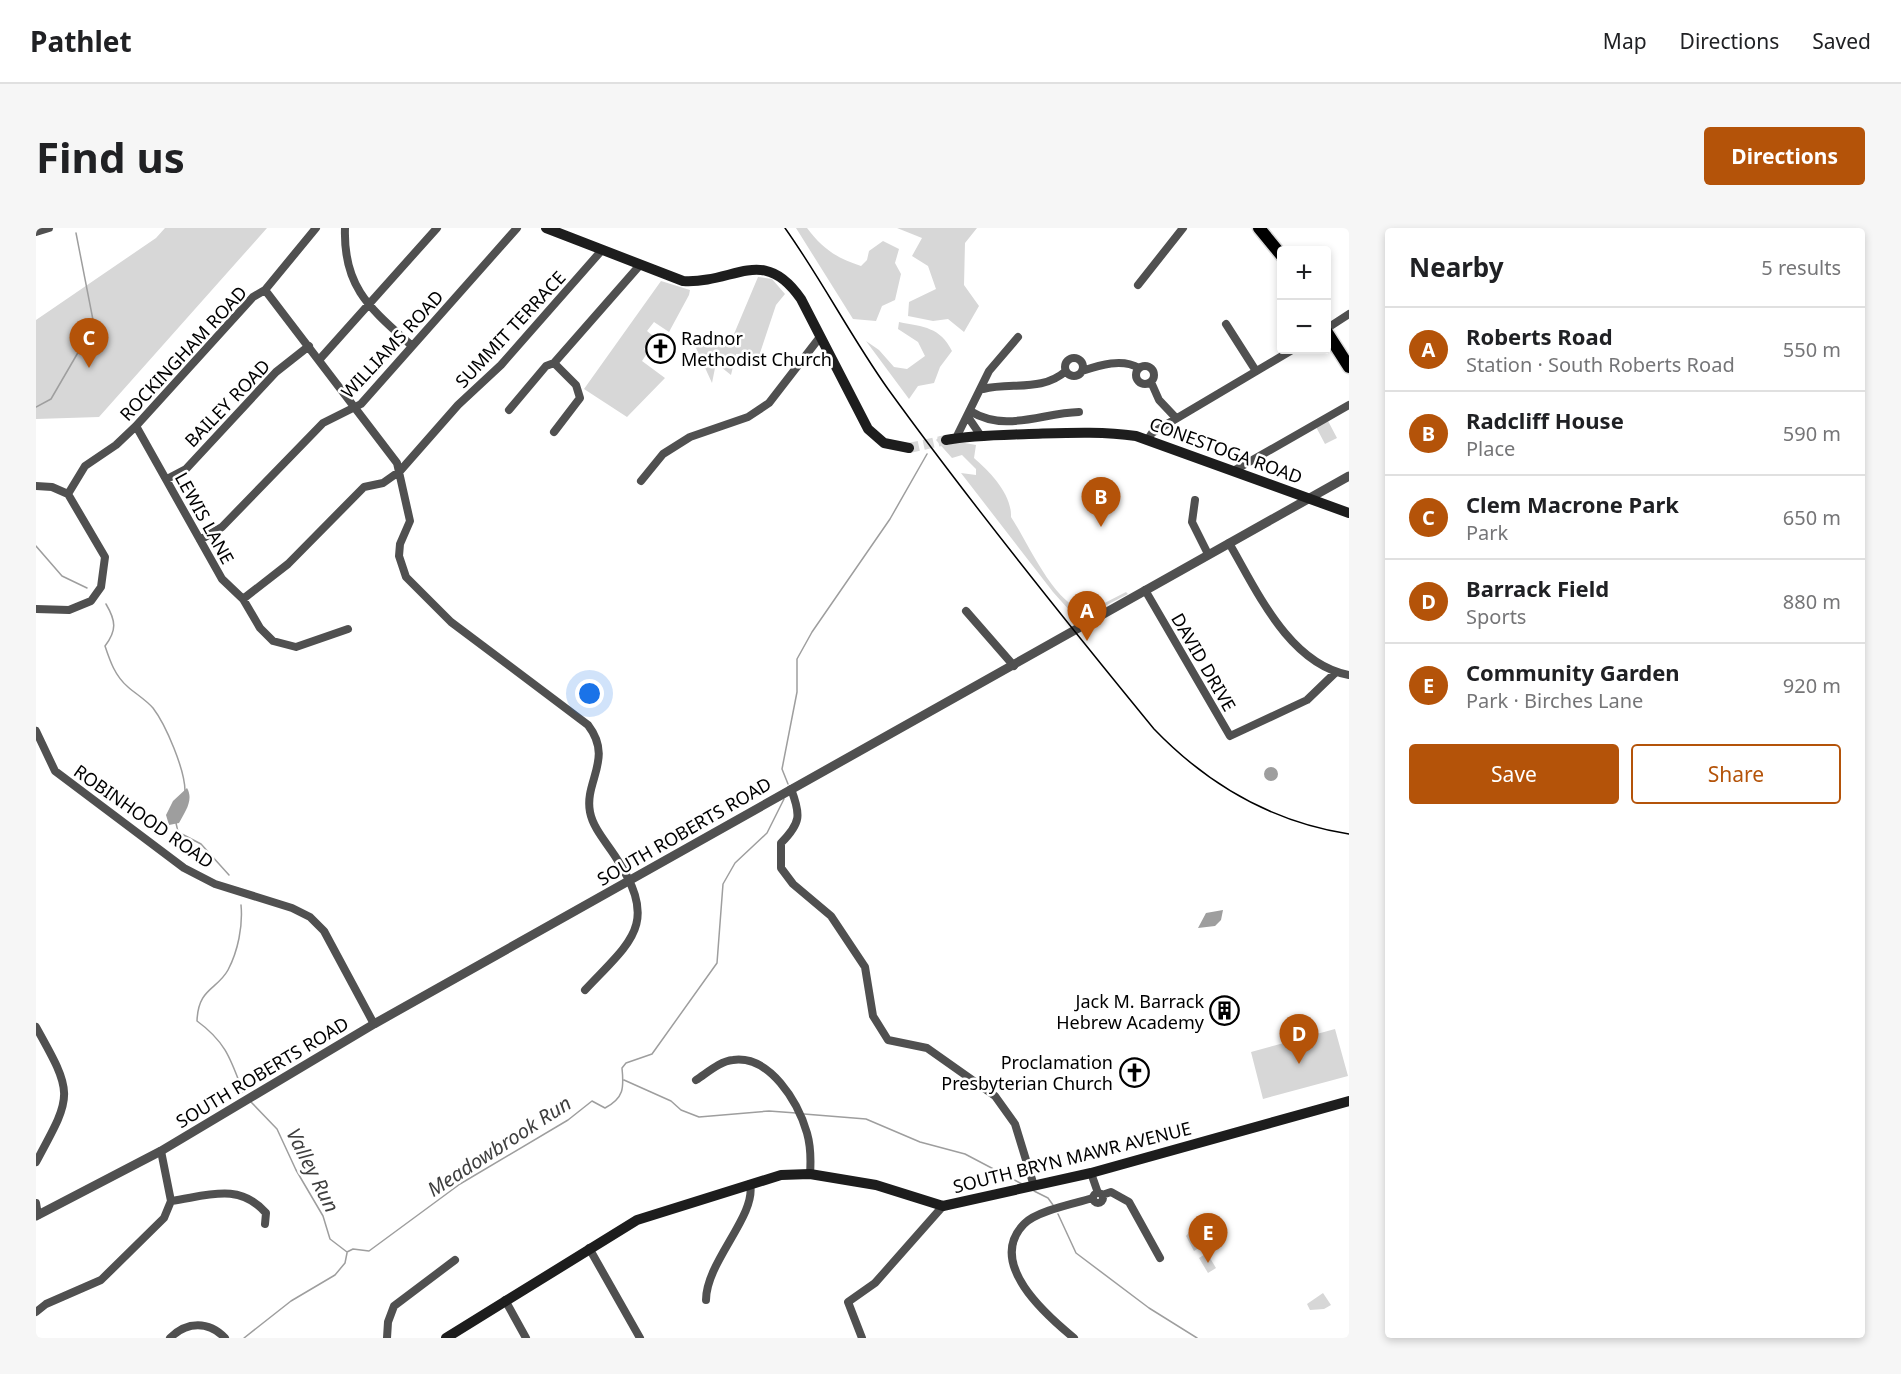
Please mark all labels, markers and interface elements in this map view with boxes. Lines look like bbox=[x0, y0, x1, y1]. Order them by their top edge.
text: Pathlet bbox=[30, 22, 132, 60]
text: Map bbox=[1603, 27, 1647, 55]
text: Directions bbox=[1680, 27, 1779, 55]
text: Saved bbox=[1812, 27, 1871, 55]
button: Directions bbox=[1704, 127, 1865, 185]
text: Find us bbox=[36, 128, 185, 185]
map controls bbox=[1277, 246, 1331, 354]
button: + bbox=[1277, 246, 1331, 300]
text: Nearby bbox=[1409, 249, 1504, 285]
text: 5 results bbox=[1761, 254, 1841, 281]
street label: SUMMIT TERRACE bbox=[450, 265, 570, 393]
street label: ROCKINGHAM ROAD bbox=[114, 280, 252, 426]
street label: WILLIAMS ROAD bbox=[336, 285, 448, 403]
button: − bbox=[1277, 300, 1331, 354]
pin: C bbox=[70, 318, 108, 368]
text: Roberts Road bbox=[1466, 321, 1613, 351]
place label: Radnor Methodist Church bbox=[681, 326, 832, 371]
church icon: Radnor Methodist Church bbox=[644, 332, 676, 364]
text: A bbox=[1422, 336, 1435, 363]
text: 550 m bbox=[1783, 336, 1841, 363]
text: Station · South Roberts Road bbox=[1466, 351, 1735, 378]
street label: BAILEY ROAD bbox=[179, 354, 275, 452]
text: Radcliff House bbox=[1466, 405, 1624, 435]
street label: CONESTOGA ROAD bbox=[1146, 411, 1306, 489]
text: B bbox=[1422, 420, 1435, 447]
text: 590 m bbox=[1783, 420, 1841, 447]
text: Place bbox=[1466, 435, 1515, 462]
street label: LEWIS LANE bbox=[170, 468, 240, 568]
pin: B bbox=[1082, 478, 1120, 527]
text: Clem Macrone Park bbox=[1466, 489, 1679, 519]
text: C bbox=[1422, 504, 1435, 531]
text: 650 m bbox=[1783, 504, 1841, 531]
text: Park bbox=[1466, 519, 1508, 546]
text: Barrack Field bbox=[1466, 573, 1609, 603]
text: D bbox=[1421, 588, 1436, 615]
text: 880 m bbox=[1783, 588, 1841, 615]
pin: A bbox=[1068, 592, 1106, 641]
text: Sports bbox=[1466, 603, 1526, 630]
street label: DAVID DRIVE bbox=[1166, 609, 1242, 715]
text: Community Garden bbox=[1466, 657, 1680, 687]
text: E bbox=[1423, 672, 1434, 699]
text: 920 m bbox=[1783, 672, 1841, 699]
your location bbox=[575, 679, 604, 708]
text: Park · Birches Lane bbox=[1466, 687, 1643, 714]
button: Save bbox=[1409, 744, 1619, 804]
button: Share bbox=[1631, 744, 1841, 804]
street label: ROBINHOOD ROAD bbox=[69, 759, 219, 873]
street label: SOUTH ROBERTS ROAD bbox=[593, 771, 775, 891]
place label: Jack M. Barrack Hebrew Academy bbox=[1056, 989, 1205, 1034]
building icon: Jack M. Barrack Hebrew Academy bbox=[1209, 995, 1241, 1027]
street label: SOUTH ROBERTS ROAD bbox=[171, 1011, 353, 1133]
pin: D bbox=[1280, 1014, 1318, 1064]
place label: Proclamation Presbyterian Church bbox=[941, 1050, 1113, 1095]
church icon: Proclamation Presbyterian Church bbox=[1118, 1056, 1150, 1088]
water label: Meadowbrook Run bbox=[422, 1089, 576, 1203]
street label: SOUTH BRYN MAWR AVENUE bbox=[950, 1116, 1194, 1198]
water label: Valley Run bbox=[280, 1123, 346, 1217]
pin: E bbox=[1188, 1214, 1228, 1263]

